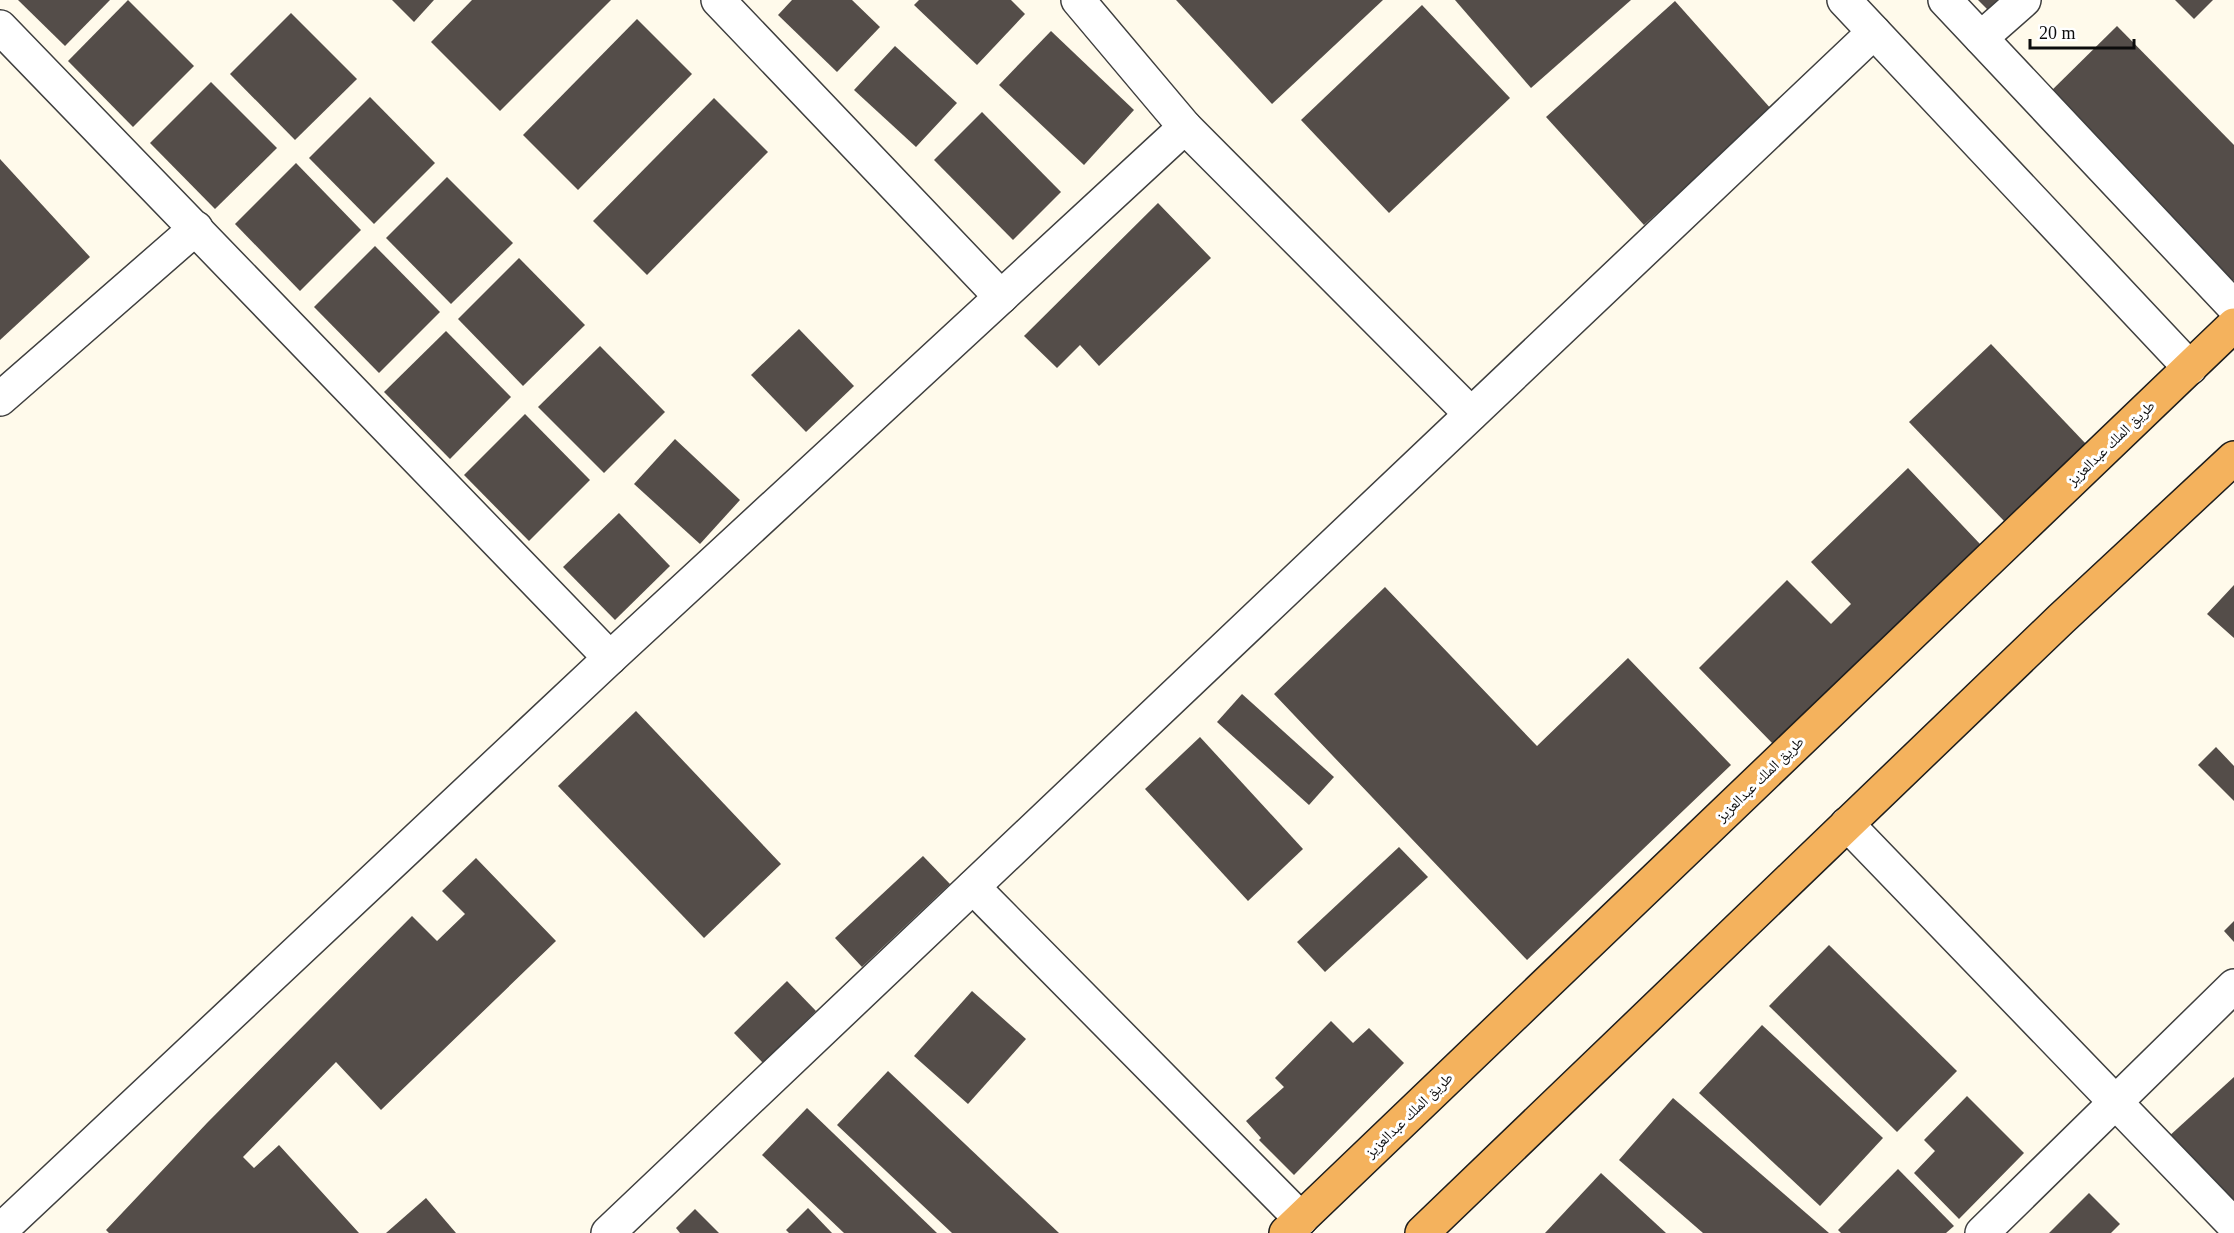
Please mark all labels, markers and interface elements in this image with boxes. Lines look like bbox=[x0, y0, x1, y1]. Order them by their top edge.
scale bar bbox=[2030, 12, 2134, 50]
text: 20 m bbox=[2039, 23, 2076, 43]
street label: طريق الملك عبدالعزيز bbox=[2063, 397, 2159, 491]
street label: طريق الملك عبدالعزيز bbox=[1712, 733, 1808, 827]
street label: طريق الملك عبدالعزيز bbox=[1361, 1069, 1457, 1163]

